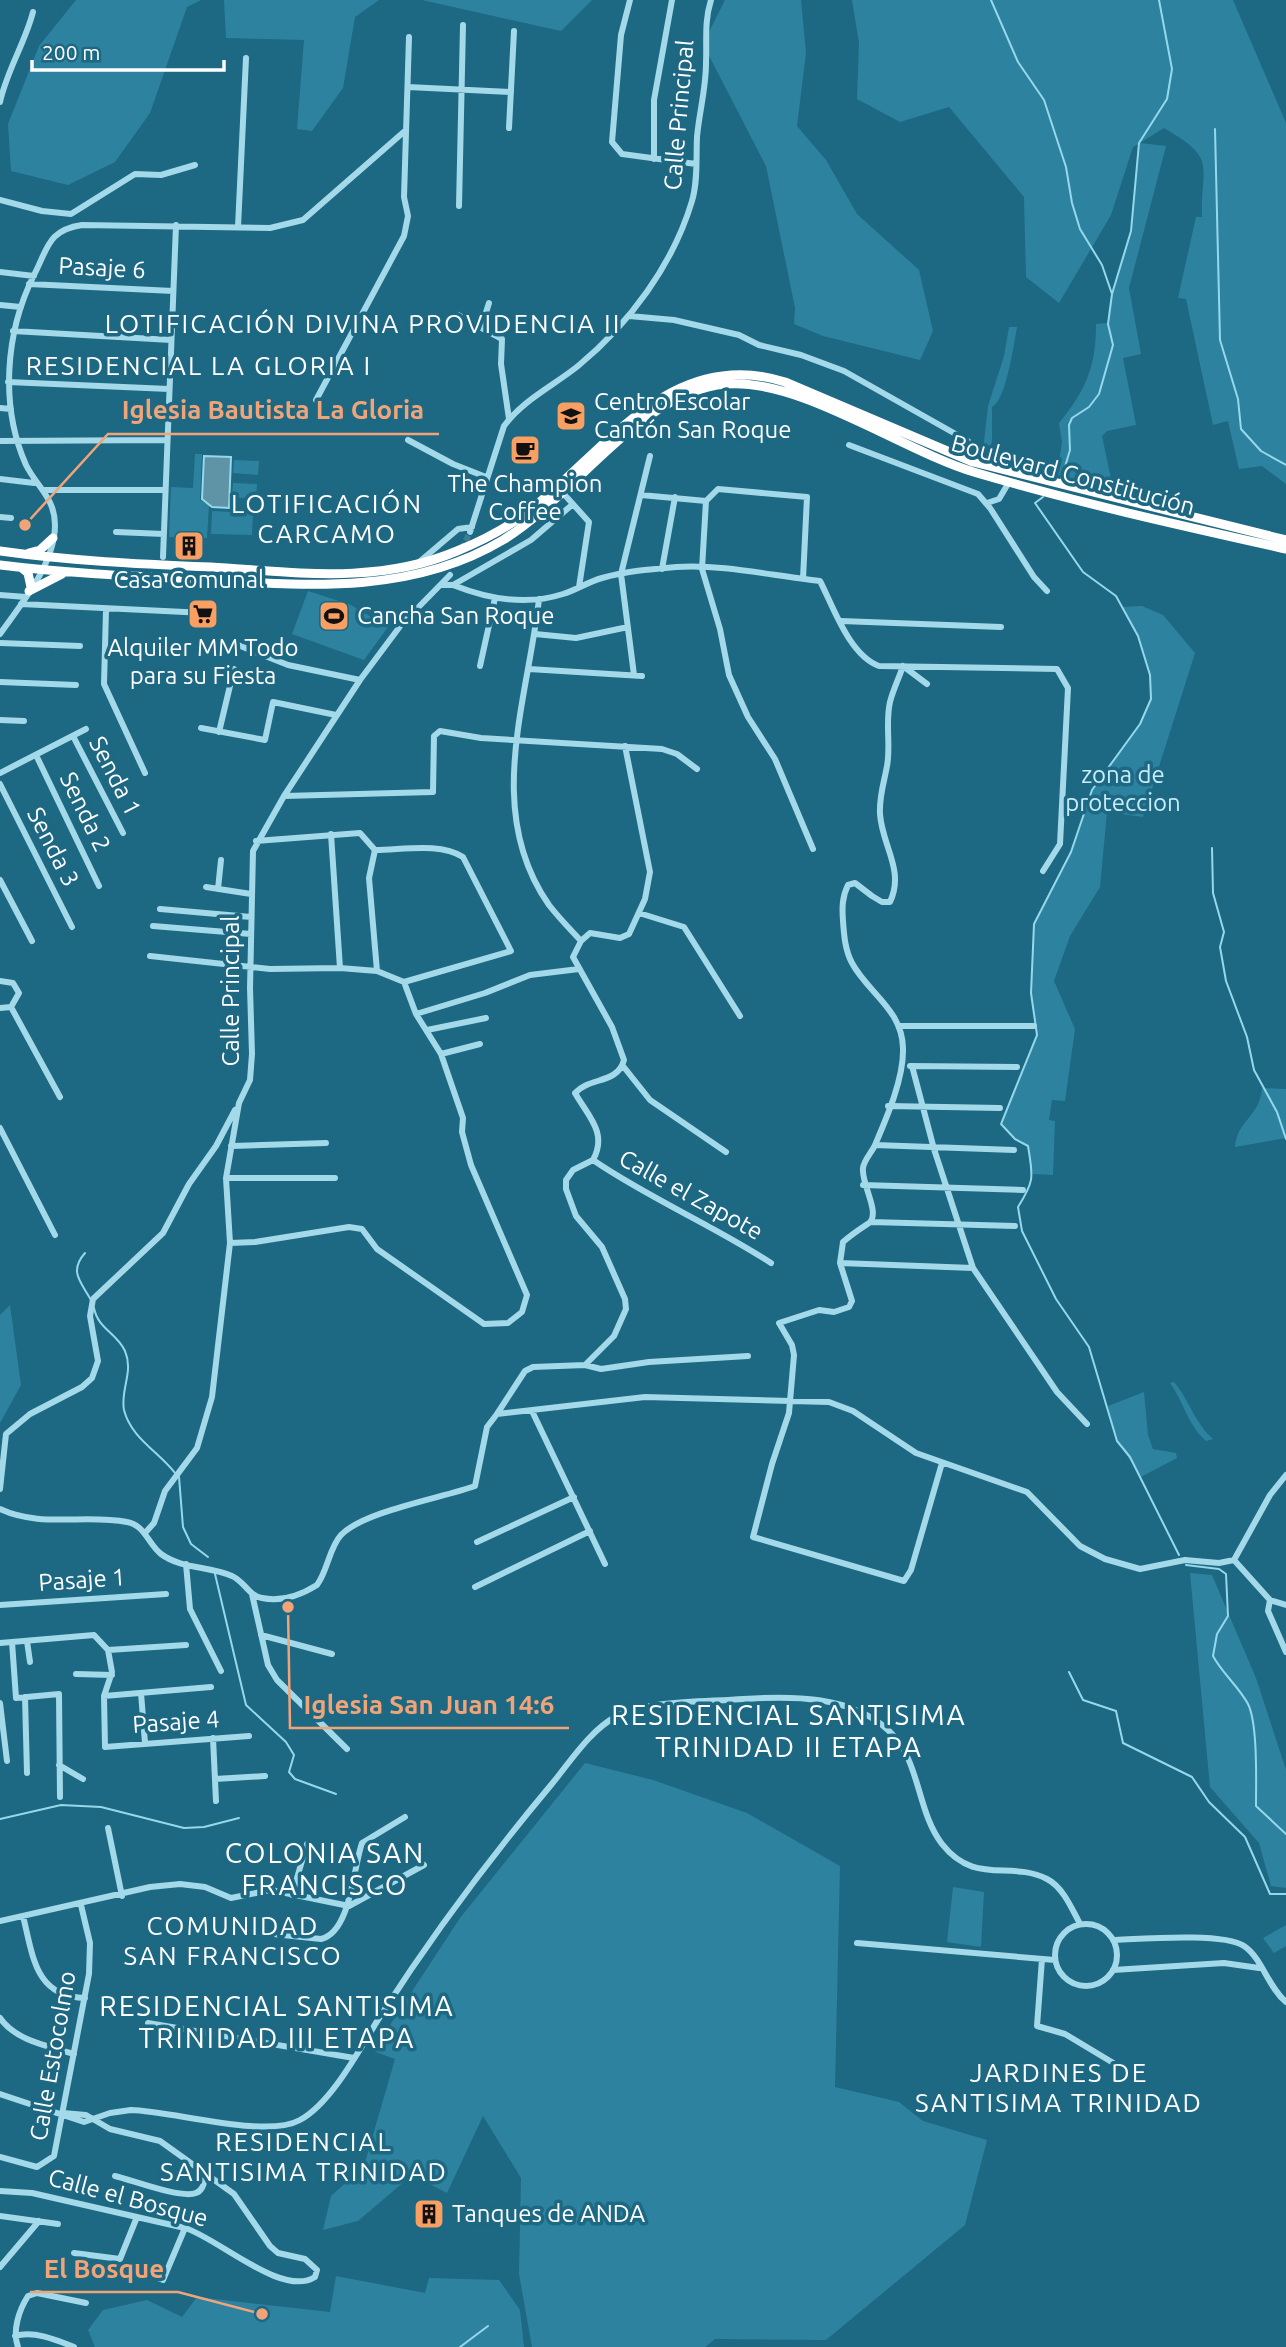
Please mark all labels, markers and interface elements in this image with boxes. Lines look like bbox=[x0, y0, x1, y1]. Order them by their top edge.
scale bar bbox=[32, 28, 224, 72]
street label: Calle Principal bbox=[658, 39, 699, 191]
text: 200 m bbox=[42, 40, 100, 64]
street label: Pasaje 6 bbox=[58, 252, 146, 283]
district label: LOTIFICACIÓN DIVINA PROVIDENCIA II bbox=[105, 309, 621, 338]
district label: RESIDENCIAL LA GLORIA I bbox=[26, 351, 372, 380]
callout: Iglesia Bautista La Gloria bbox=[108, 387, 439, 434]
place label: Centro Escolar Cantón San Roque bbox=[594, 388, 791, 443]
text: Iglesia Bautista La Gloria bbox=[122, 395, 424, 424]
school or university icon: Centro Escolar Cantón San Roque bbox=[554, 399, 588, 433]
street label: Boulevard Constitución bbox=[948, 429, 1198, 520]
cafe icon: The Champion Coffee bbox=[508, 433, 542, 467]
place label: The Champion Coffee bbox=[448, 470, 602, 525]
district label: LOTIFICACIÓN CARCAMO bbox=[231, 489, 423, 548]
building icon: Casa Comunal bbox=[172, 529, 206, 563]
place label: Casa Comunal bbox=[114, 566, 264, 593]
supermarket icon: Alquiler MM Todo para su Fiesta bbox=[186, 597, 220, 631]
sports icon: Cancha San Roque bbox=[317, 599, 351, 633]
place label: Cancha San Roque bbox=[357, 602, 555, 629]
place label: Alquiler MM Todo para su Fiesta bbox=[107, 634, 299, 689]
street label: Senda 1 bbox=[84, 732, 147, 820]
park label: zona de proteccion bbox=[1065, 761, 1181, 816]
street label: Senda 2 bbox=[55, 768, 116, 856]
street label: Senda 3 bbox=[22, 803, 85, 891]
street label: Calle Principal bbox=[217, 915, 244, 1067]
street label: Calle el Zapote bbox=[615, 1144, 768, 1245]
street label: Pasaje 1 bbox=[37, 1563, 126, 1596]
callout: Iglesia San Juan 14:6 bbox=[290, 1681, 569, 1728]
text: Iglesia San Juan 14:6 bbox=[304, 1690, 554, 1719]
district label: RESIDENCIAL SANTISIMA TRINIDAD II ETAPA bbox=[611, 1699, 967, 1762]
street label: Pasaje 4 bbox=[131, 1705, 220, 1738]
district label: COLONIA SAN FRANCISCO bbox=[225, 1837, 425, 1900]
district label: COMUNIDAD SAN FRANCISCO bbox=[123, 1911, 343, 1970]
street label: Calle Estocolmo bbox=[24, 1969, 81, 2143]
district label: RESIDENCIAL SANTISIMA TRINIDAD III ETAPA bbox=[99, 1990, 455, 2053]
district label: JARDINES DE SANTISIMA TRINIDAD bbox=[915, 2058, 1203, 2117]
district label: RESIDENCIAL SANTISIMA TRINIDAD bbox=[160, 2127, 448, 2186]
street label: Calle el Bosque bbox=[45, 2163, 211, 2232]
building icon: Tanques de ANDA bbox=[412, 2197, 446, 2231]
place label: Tanques de ANDA bbox=[452, 2200, 646, 2227]
callout: El Bosque bbox=[30, 2245, 178, 2292]
text: El Bosque bbox=[44, 2254, 164, 2283]

